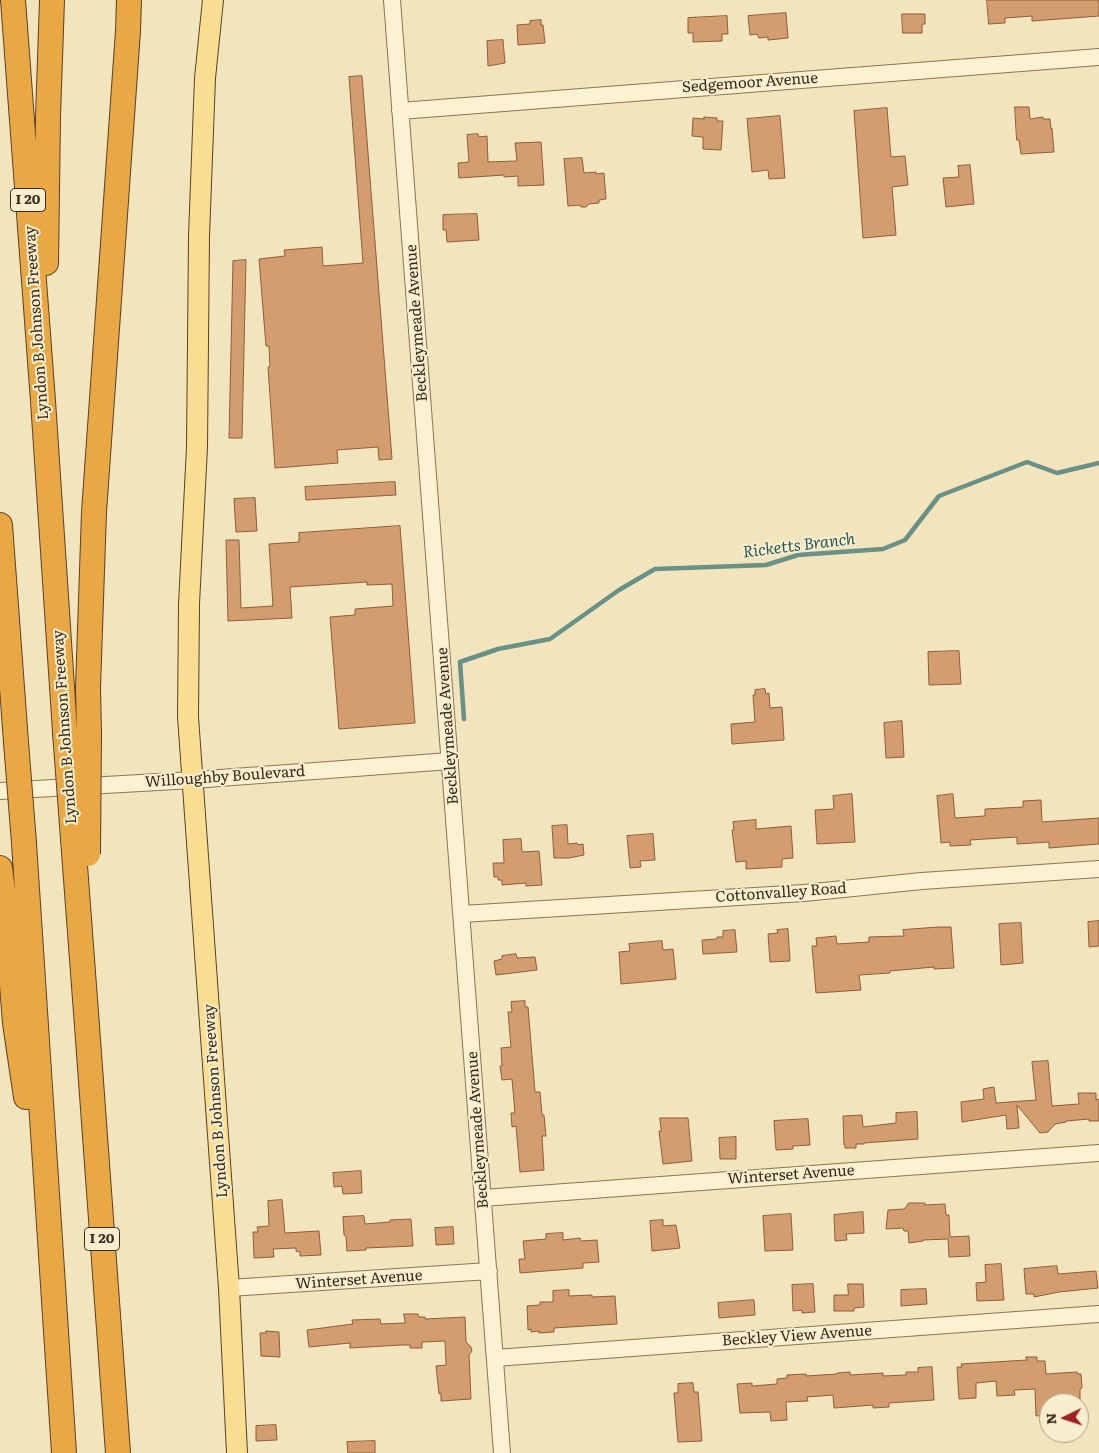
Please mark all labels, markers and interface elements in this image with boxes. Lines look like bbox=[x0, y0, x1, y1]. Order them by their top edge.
street label: Sedgemoor Avenue bbox=[681, 69, 819, 97]
road number: I 20 bbox=[10, 188, 46, 212]
street label: Lyndon B Johnson Freeway bbox=[21, 225, 53, 421]
street label: Beckleymeade Avenue bbox=[403, 244, 431, 402]
water label: Ricketts Branch bbox=[742, 530, 856, 562]
street label: Lyndon B Johnson Freeway bbox=[49, 629, 81, 825]
street label: Beckleymeade Avenue bbox=[434, 647, 462, 805]
street label: Willoughby Boulevard bbox=[144, 762, 306, 792]
street label: Cottonvalley Road bbox=[715, 879, 847, 907]
street label: Lyndon B Johnson Freeway bbox=[200, 1003, 232, 1199]
street label: Beckleymeade Avenue bbox=[464, 1051, 492, 1209]
street label: Winterset Avenue bbox=[727, 1162, 855, 1188]
road number: I 20 bbox=[84, 1228, 120, 1250]
street label: Winterset Avenue bbox=[295, 1267, 423, 1293]
street label: Beckley View Avenue bbox=[721, 1322, 873, 1350]
north arrow bbox=[1039, 1393, 1089, 1443]
text: N bbox=[1040, 1412, 1060, 1426]

